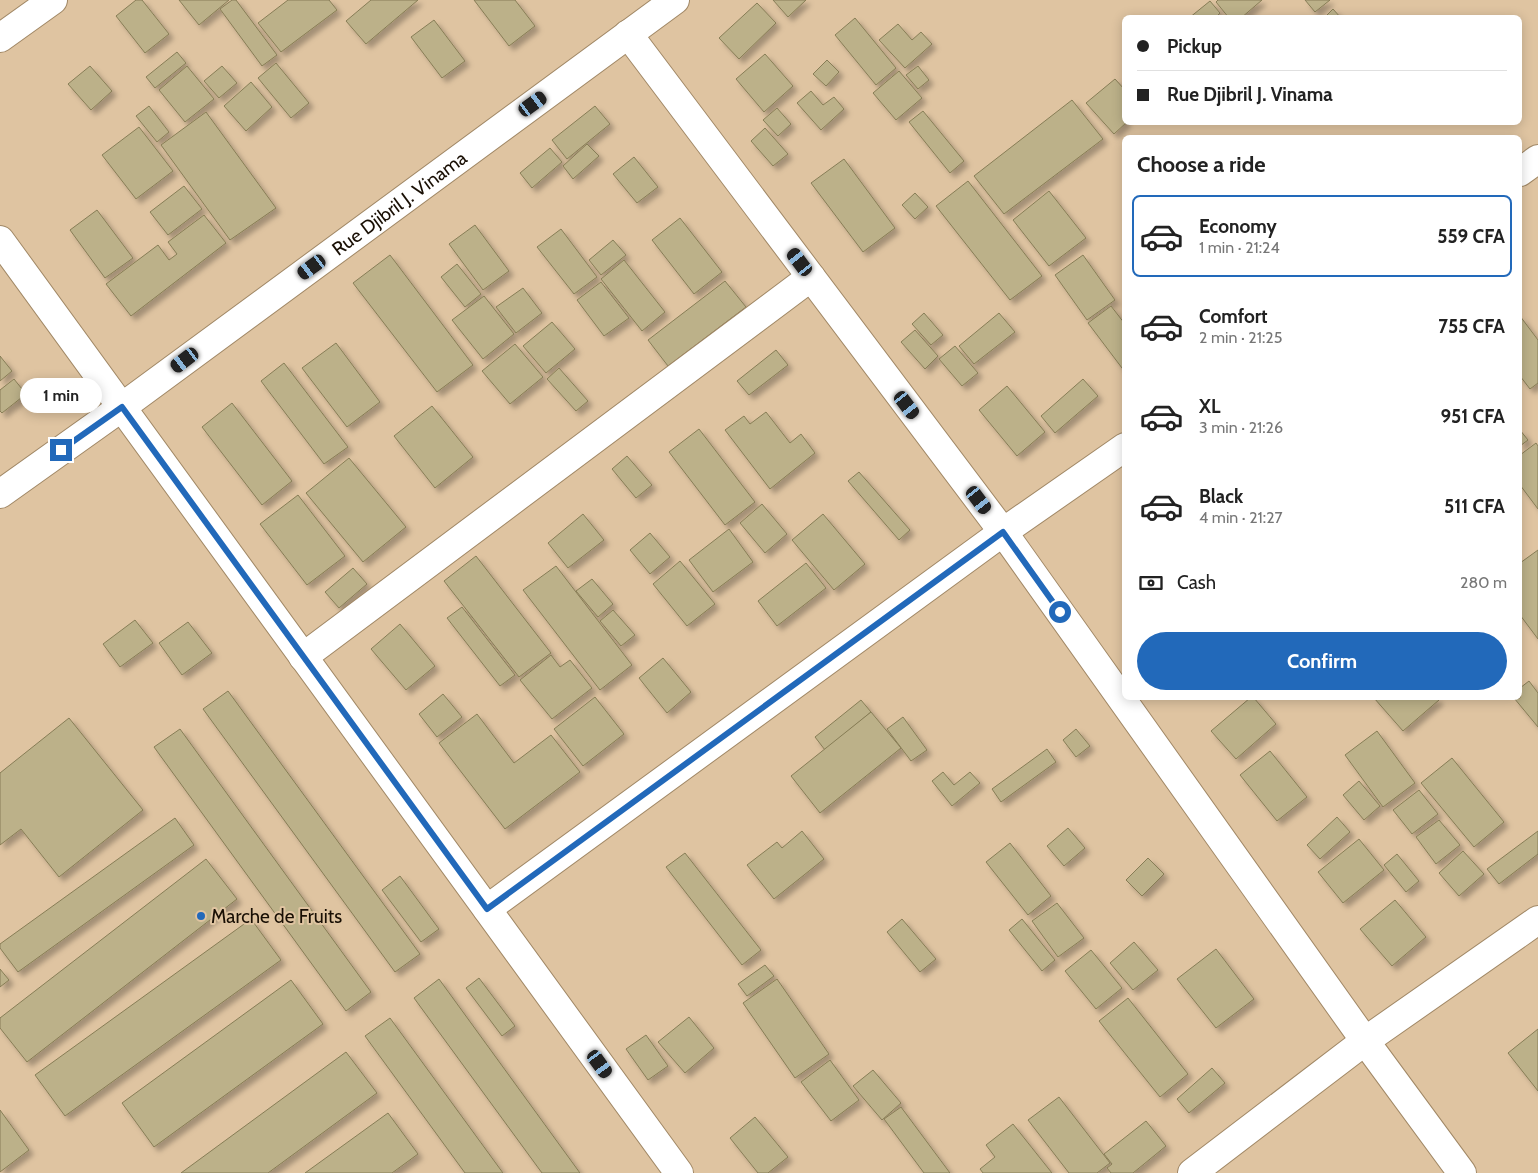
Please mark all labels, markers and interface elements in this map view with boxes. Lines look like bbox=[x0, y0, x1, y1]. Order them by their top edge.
text: Pickup bbox=[1167, 35, 1222, 58]
text: Rue Djibril J. Vinama bbox=[1167, 83, 1333, 106]
car bbox=[516, 89, 549, 119]
street label: Rue Djibril J. Vinama bbox=[327, 146, 471, 260]
text: Choose a ride bbox=[1137, 151, 1266, 178]
icon: car bbox=[1139, 214, 1184, 259]
text: Economy bbox=[1199, 215, 1277, 238]
text: 559 CFA bbox=[1437, 225, 1505, 248]
text: 1 min · 21:24 bbox=[1199, 238, 1280, 257]
car bbox=[784, 246, 815, 278]
car bbox=[295, 252, 328, 282]
icon: car bbox=[1139, 304, 1184, 349]
text: Comfort bbox=[1199, 305, 1268, 328]
text: 755 CFA bbox=[1438, 315, 1505, 338]
text: 2 min · 21:25 bbox=[1199, 328, 1282, 347]
car bbox=[168, 345, 201, 375]
callout: 1 min bbox=[20, 378, 102, 412]
text: 1 min bbox=[43, 386, 79, 405]
car bbox=[891, 389, 922, 421]
icon: car bbox=[1139, 394, 1184, 439]
text: XL bbox=[1199, 395, 1220, 418]
text: 951 CFA bbox=[1440, 405, 1505, 428]
text: 3 min · 21:26 bbox=[1199, 418, 1283, 437]
route end bbox=[50, 439, 72, 461]
car bbox=[963, 484, 994, 516]
icon: car bbox=[1139, 484, 1184, 529]
text: Black bbox=[1199, 485, 1243, 508]
text: 511 CFA bbox=[1444, 495, 1505, 518]
text: 4 min · 21:27 bbox=[1199, 508, 1283, 527]
icon: cash bbox=[1137, 569, 1165, 597]
text: Cash bbox=[1177, 571, 1216, 594]
text: 280 m bbox=[1460, 573, 1507, 592]
route start bbox=[1049, 601, 1071, 623]
button: Confirm bbox=[1137, 632, 1507, 690]
place label: Marche de Fruits bbox=[211, 905, 342, 928]
marker: Marche de Fruits bbox=[195, 910, 207, 922]
car bbox=[585, 1047, 614, 1081]

